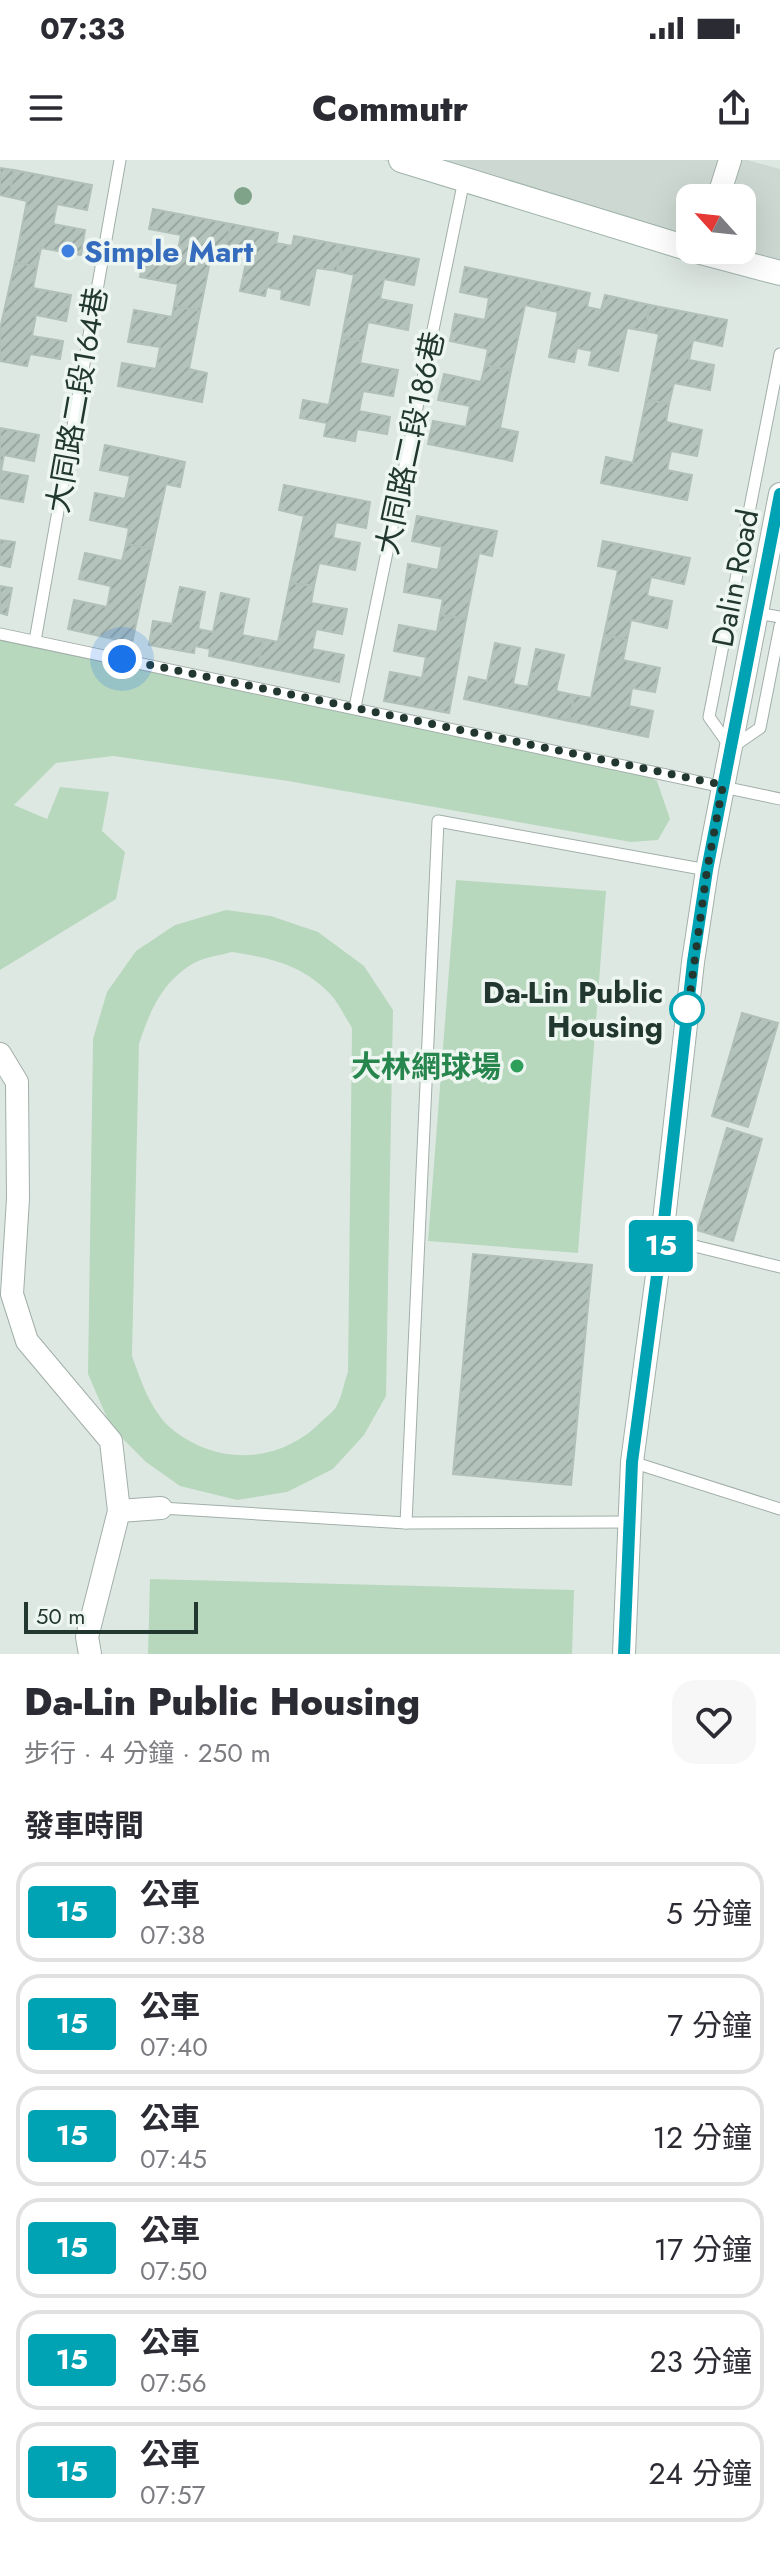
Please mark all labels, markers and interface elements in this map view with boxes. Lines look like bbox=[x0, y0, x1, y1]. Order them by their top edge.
text: 07:33 bbox=[40, 7, 125, 50]
text: Commutr bbox=[312, 82, 468, 134]
icon: menu bbox=[24, 86, 68, 130]
icon: share bbox=[712, 86, 756, 130]
north arrow bbox=[676, 184, 756, 264]
map controls bbox=[676, 184, 756, 264]
place label: Simple Mart bbox=[84, 230, 254, 273]
marker: Simple Mart bbox=[59, 242, 77, 260]
street label: 大同路二段164巷 bbox=[36, 284, 118, 516]
street label: 大同路二段186巷 bbox=[365, 327, 455, 559]
street label: Dalin Road bbox=[701, 506, 769, 650]
your location bbox=[102, 639, 142, 679]
place label: Da-Lin Public Housing bbox=[483, 971, 663, 1048]
marker: Da-Lin Public Housing bbox=[670, 992, 704, 1026]
place label: 大林網球場 bbox=[351, 1045, 501, 1088]
marker: 大林網球場 bbox=[508, 1057, 526, 1075]
line badge: 15 bbox=[625, 1220, 697, 1272]
text: 15 bbox=[645, 1225, 677, 1266]
scale bar bbox=[24, 1598, 198, 1634]
text: 50 m bbox=[36, 1600, 85, 1632]
text: Da-Lin Public Housing bbox=[24, 1674, 420, 1729]
button: heart bbox=[672, 1680, 756, 1764]
text: 步行 · 4 分鐘 · 250 m bbox=[24, 1734, 271, 1772]
text: 發車時間 bbox=[24, 1804, 144, 1847]
text: 公車 bbox=[140, 1873, 200, 1916]
text: 15 bbox=[56, 1891, 88, 1932]
text: 5 分鐘 bbox=[666, 1892, 752, 1935]
text: 07:38 bbox=[140, 1916, 205, 1954]
text: 公車 bbox=[140, 1985, 200, 2028]
text: 15 bbox=[56, 2003, 88, 2044]
text: 7 分鐘 bbox=[667, 2004, 752, 2047]
text: 07:40 bbox=[140, 2028, 208, 2066]
text: 公車 bbox=[140, 2097, 200, 2140]
text: 15 bbox=[56, 2115, 88, 2156]
text: 12 分鐘 bbox=[652, 2116, 752, 2159]
text: 07:45 bbox=[140, 2140, 207, 2178]
text: 公車 bbox=[140, 2209, 200, 2252]
text: 15 bbox=[56, 2227, 88, 2268]
text: 17 分鐘 bbox=[654, 2228, 752, 2271]
text: 07:50 bbox=[140, 2252, 207, 2290]
text: 公車 bbox=[140, 2321, 200, 2364]
text: 15 bbox=[56, 2339, 88, 2380]
text: 23 分鐘 bbox=[650, 2340, 752, 2383]
text: 07:56 bbox=[140, 2364, 207, 2402]
text: 公車 bbox=[140, 2433, 200, 2476]
text: 15 bbox=[56, 2451, 88, 2492]
text: 24 分鐘 bbox=[648, 2452, 752, 2495]
text: 07:57 bbox=[140, 2476, 205, 2514]

